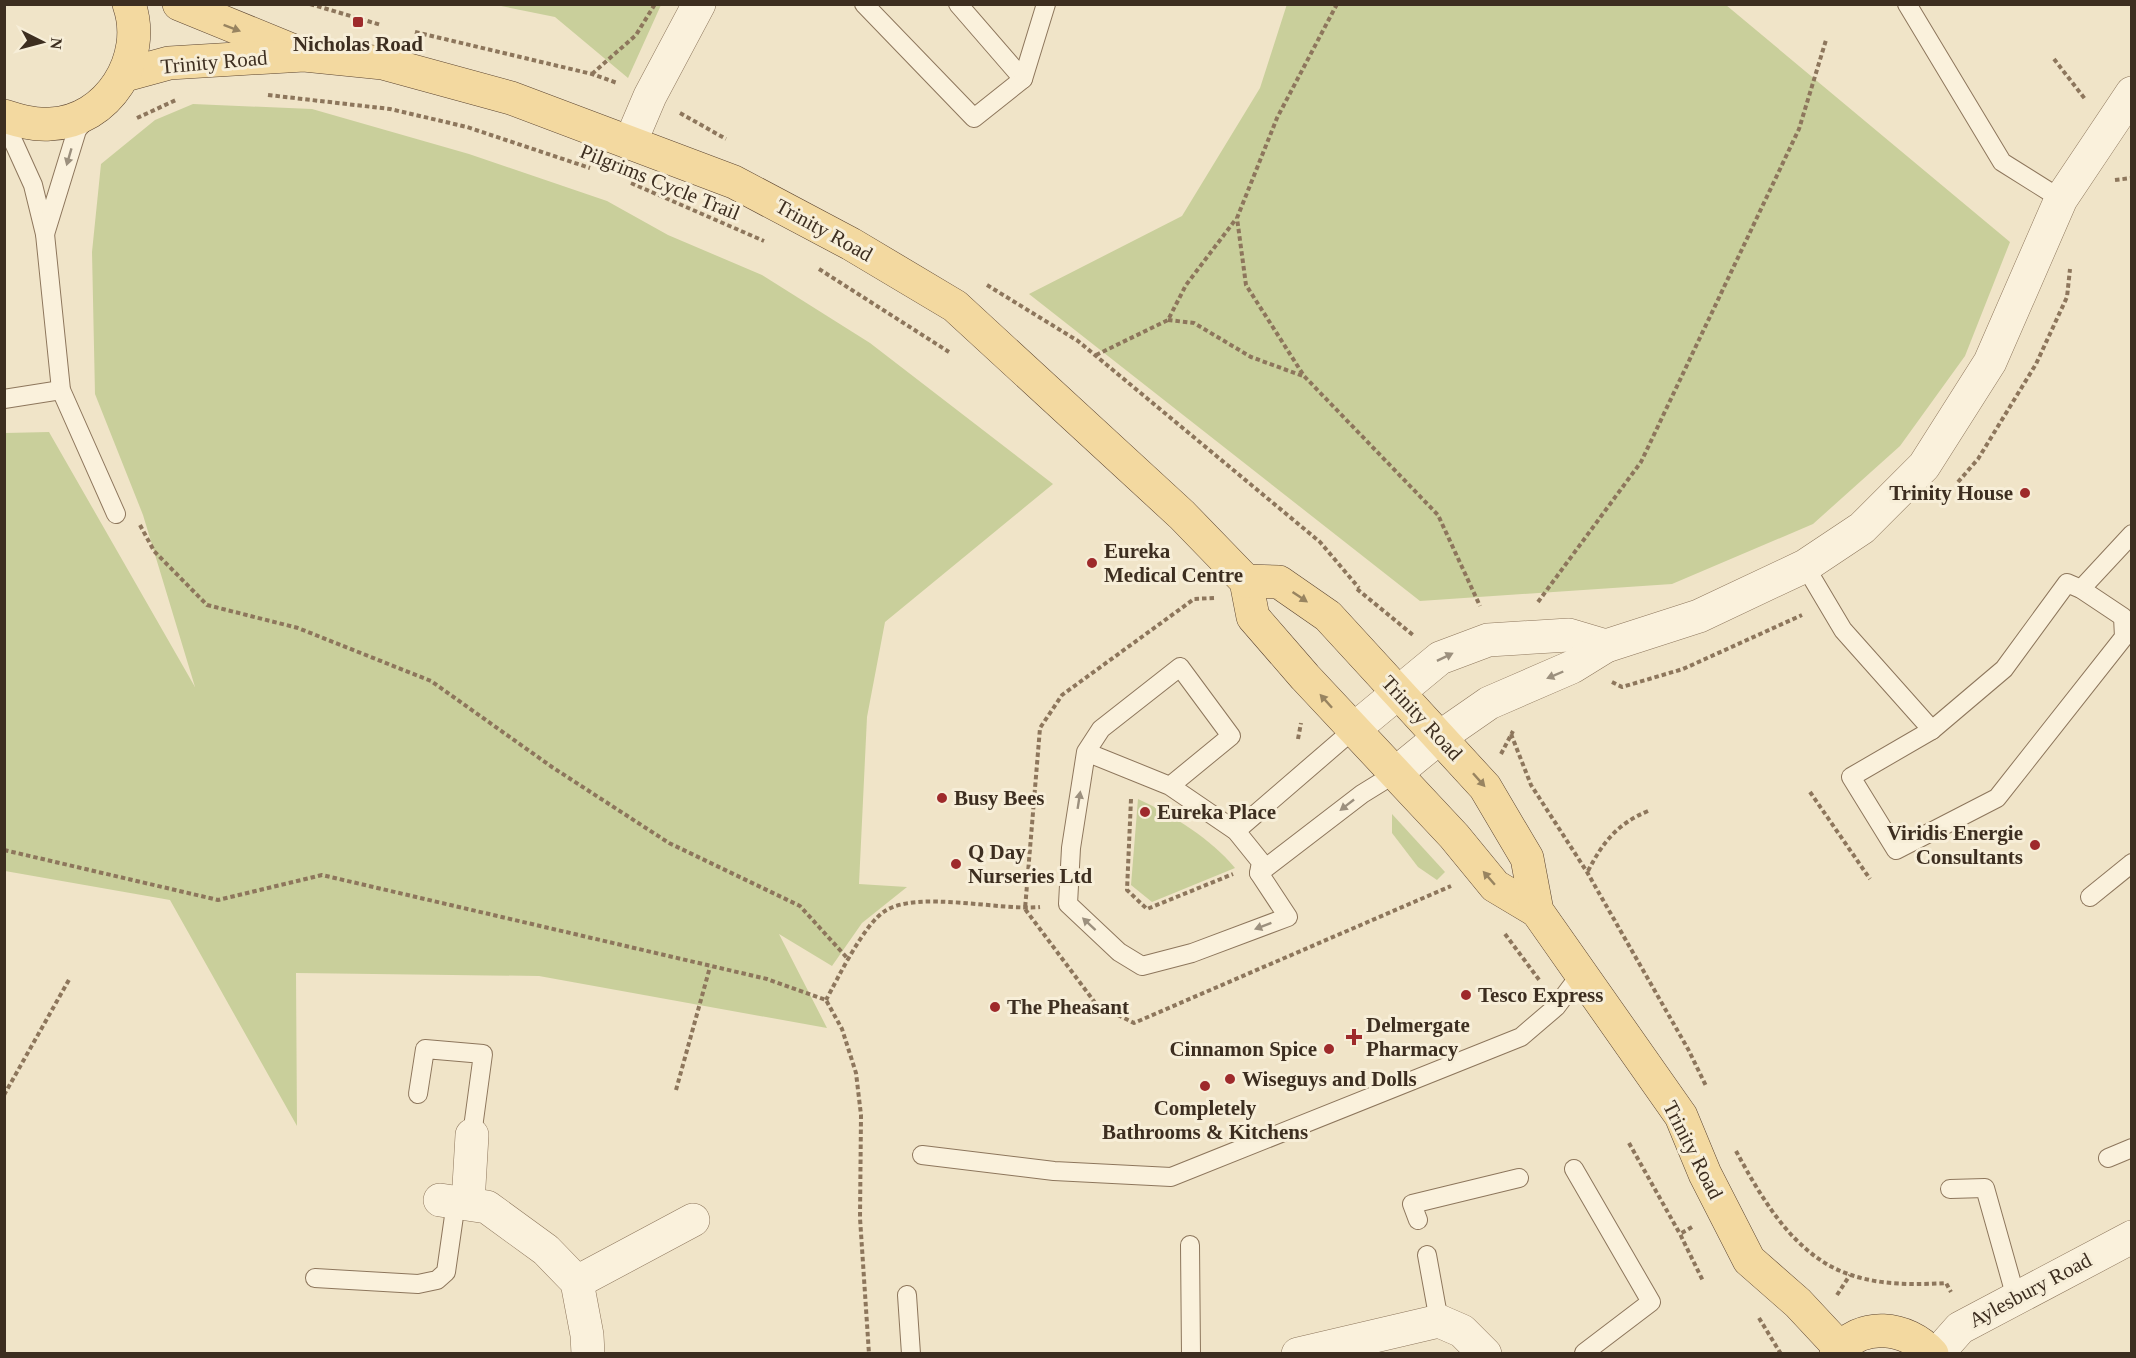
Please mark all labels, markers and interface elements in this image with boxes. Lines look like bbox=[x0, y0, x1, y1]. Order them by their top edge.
north arrow bbox=[12, 12, 72, 72]
marker: Nicholas Road bbox=[351, 15, 365, 29]
one-way arrow bbox=[224, 23, 242, 33]
place label: Nicholas Road bbox=[293, 32, 423, 56]
text: N bbox=[47, 37, 65, 51]
street label: Trinity Road bbox=[160, 45, 269, 79]
street label: Pilgrims Cycle Trail bbox=[577, 139, 744, 225]
one-way arrow bbox=[64, 148, 73, 166]
street label: Trinity Road bbox=[771, 194, 877, 267]
place label: Trinity House bbox=[1889, 481, 2013, 505]
marker: Trinity House bbox=[2018, 486, 2032, 500]
place label: Eureka Medical Centre bbox=[1104, 539, 1243, 587]
marker: Eureka Medical Centre bbox=[1085, 556, 1099, 570]
one-way arrow bbox=[1292, 591, 1309, 602]
one-way arrow bbox=[1436, 652, 1453, 661]
street label: Trinity Road bbox=[1377, 671, 1468, 766]
one-way arrow bbox=[1546, 671, 1564, 680]
one-way arrow bbox=[1319, 693, 1333, 708]
one-way arrow bbox=[1472, 772, 1485, 787]
place label: Busy Bees bbox=[954, 786, 1044, 810]
one-way arrow bbox=[1074, 790, 1083, 809]
marker: Busy Bees bbox=[935, 791, 949, 805]
one-way arrow bbox=[1340, 799, 1355, 811]
place label: Eureka Place bbox=[1157, 800, 1276, 824]
marker: Eureka Place bbox=[1138, 805, 1152, 819]
place label: Viridis Energie Consultants bbox=[1887, 821, 2023, 869]
marker: Viridis Energie Consultants bbox=[2028, 838, 2042, 852]
place label: Q Day Nurseries Ltd bbox=[968, 840, 1093, 888]
marker: Q Day Nurseries Ltd bbox=[949, 857, 963, 871]
one-way arrow bbox=[1483, 871, 1496, 886]
one-way arrow bbox=[1082, 918, 1097, 931]
one-way arrow bbox=[1253, 922, 1271, 932]
place label: Tesco Express bbox=[1478, 983, 1603, 1007]
marker: Tesco Express bbox=[1459, 988, 1473, 1002]
place label: The Pheasant bbox=[1007, 995, 1129, 1019]
marker: The Pheasant bbox=[988, 1000, 1002, 1014]
place label: Delmergate Pharmacy bbox=[1366, 1013, 1470, 1061]
marker: Delmergate Pharmacy bbox=[1347, 1030, 1361, 1044]
place label: Cinnamon Spice bbox=[1169, 1037, 1317, 1061]
marker: Cinnamon Spice bbox=[1322, 1042, 1336, 1056]
place label: Wiseguys and Dolls bbox=[1242, 1067, 1417, 1091]
marker: Wiseguys and Dolls bbox=[1223, 1072, 1237, 1086]
marker: Completely Bathrooms & Kitchens bbox=[1198, 1079, 1212, 1093]
place label: Completely Bathrooms & Kitchens bbox=[1102, 1096, 1308, 1144]
street label: Trinity Road bbox=[1658, 1097, 1728, 1204]
street label: Aylesbury Road bbox=[1965, 1247, 2096, 1332]

